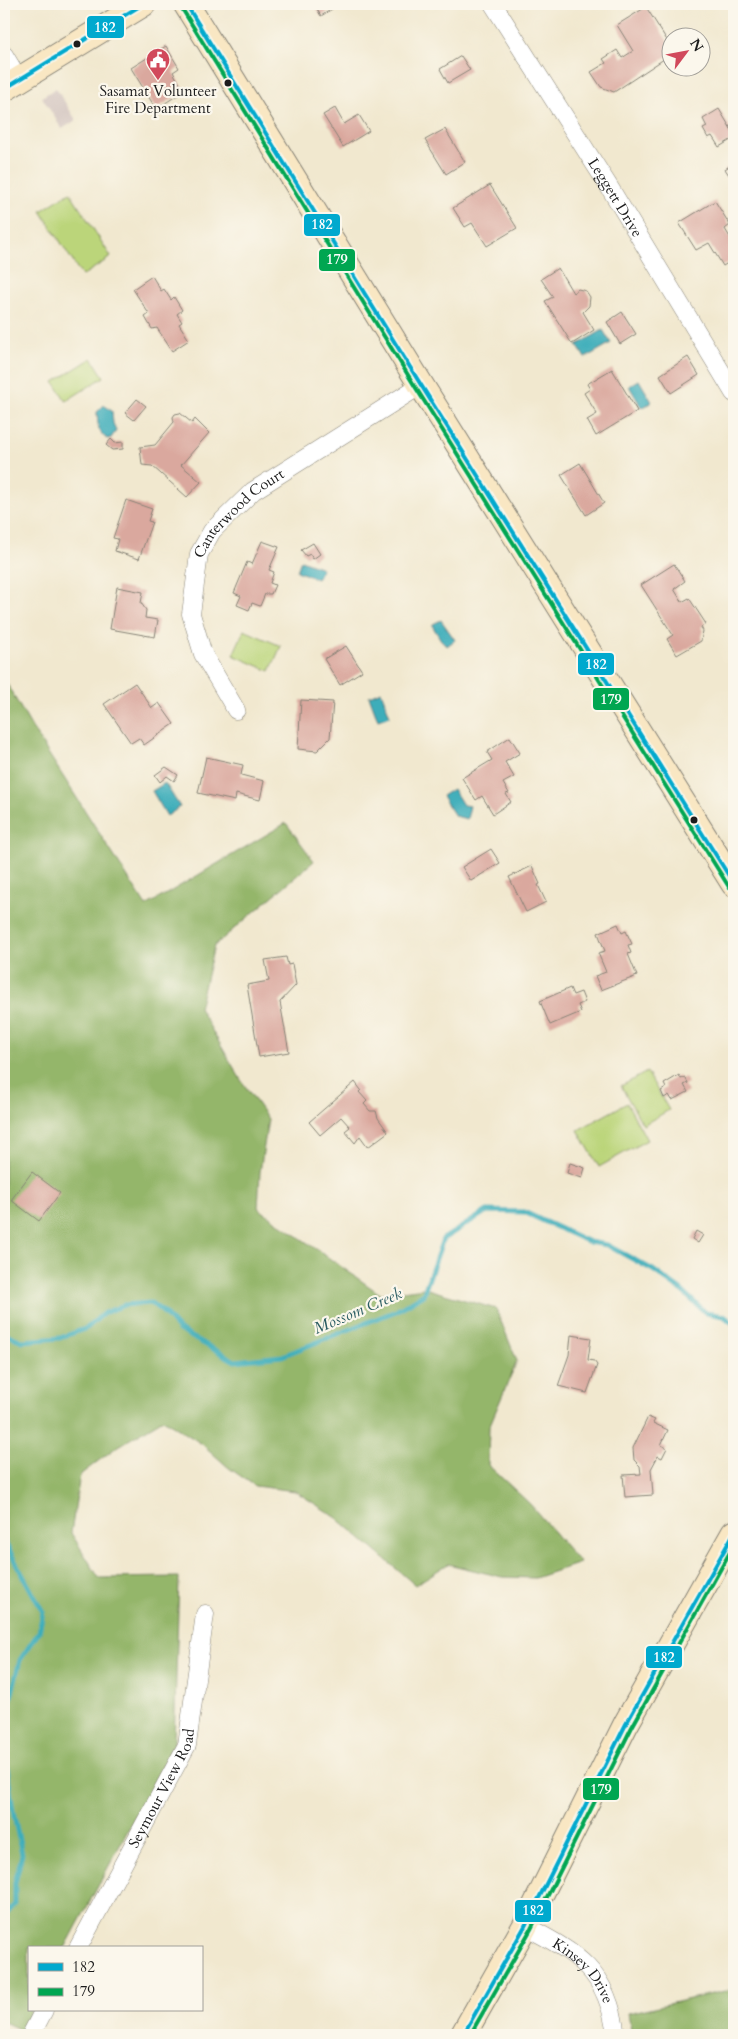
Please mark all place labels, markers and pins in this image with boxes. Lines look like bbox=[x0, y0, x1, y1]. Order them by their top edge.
unlabelled marker bbox=[72, 39, 82, 49]
public building icon: Sasamat Volunteer Fire Department bbox=[145, 47, 171, 81]
unlabelled marker bbox=[223, 78, 233, 88]
place label: Sasamat Volunteer Fire Department bbox=[100, 81, 217, 118]
unlabelled marker bbox=[689, 815, 699, 825]

